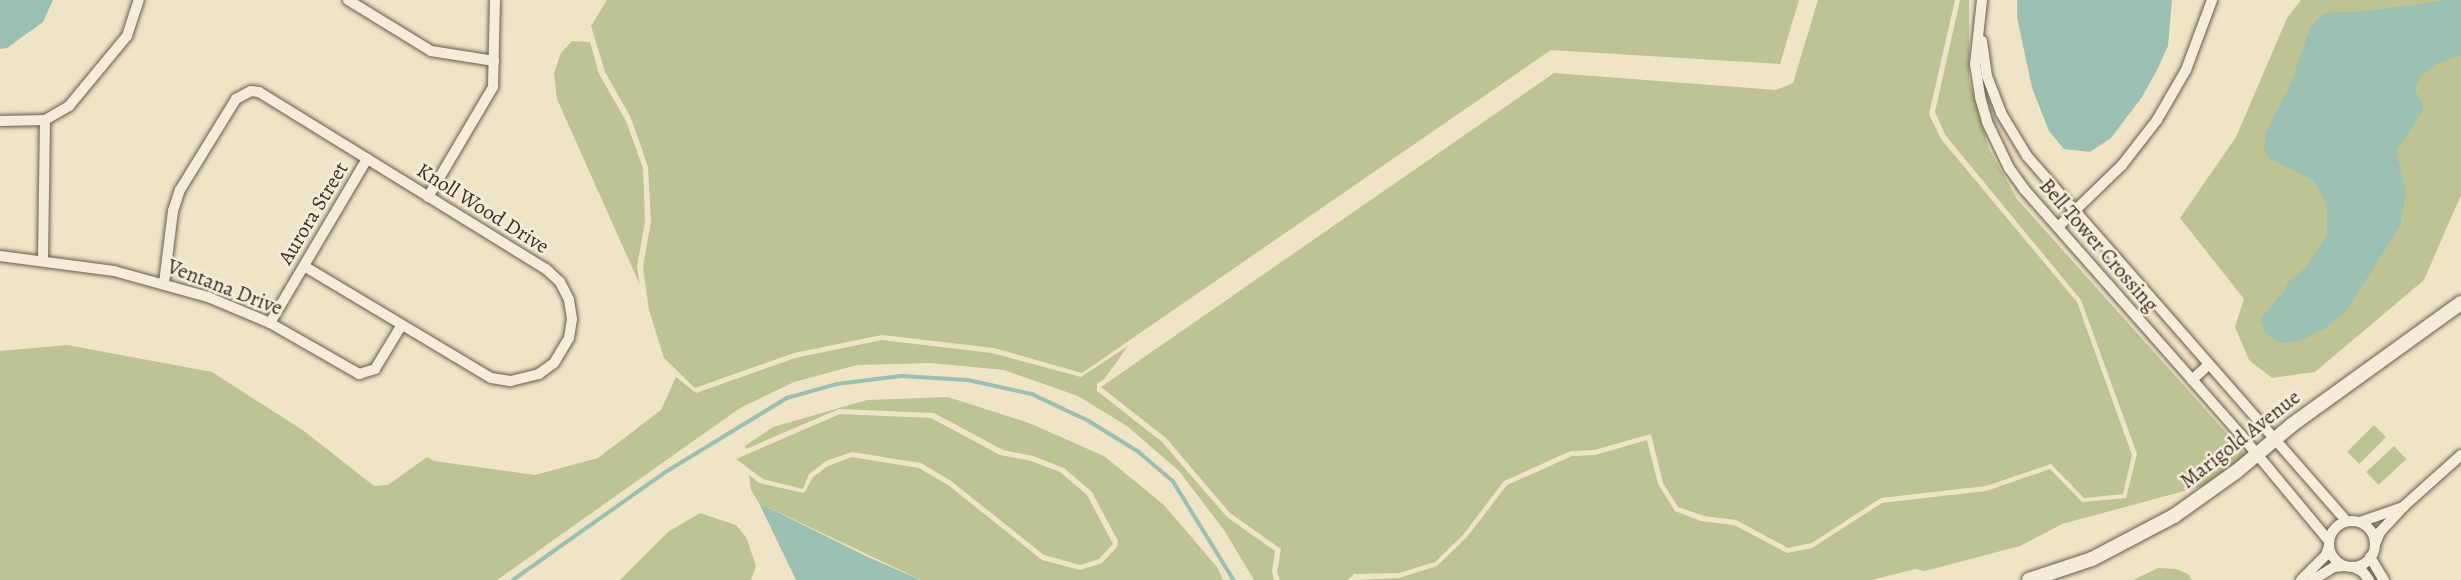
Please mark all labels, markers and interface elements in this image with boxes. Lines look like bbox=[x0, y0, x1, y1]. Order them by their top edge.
street label: Aurora Street bbox=[273, 157, 353, 269]
street label: Knoll Wood Drive bbox=[412, 157, 554, 259]
street label: Bell Tower Crossing bbox=[2034, 173, 2164, 317]
street label: Ventana Drive bbox=[164, 253, 286, 321]
street label: Marigold Avenue bbox=[2175, 384, 2305, 494]

